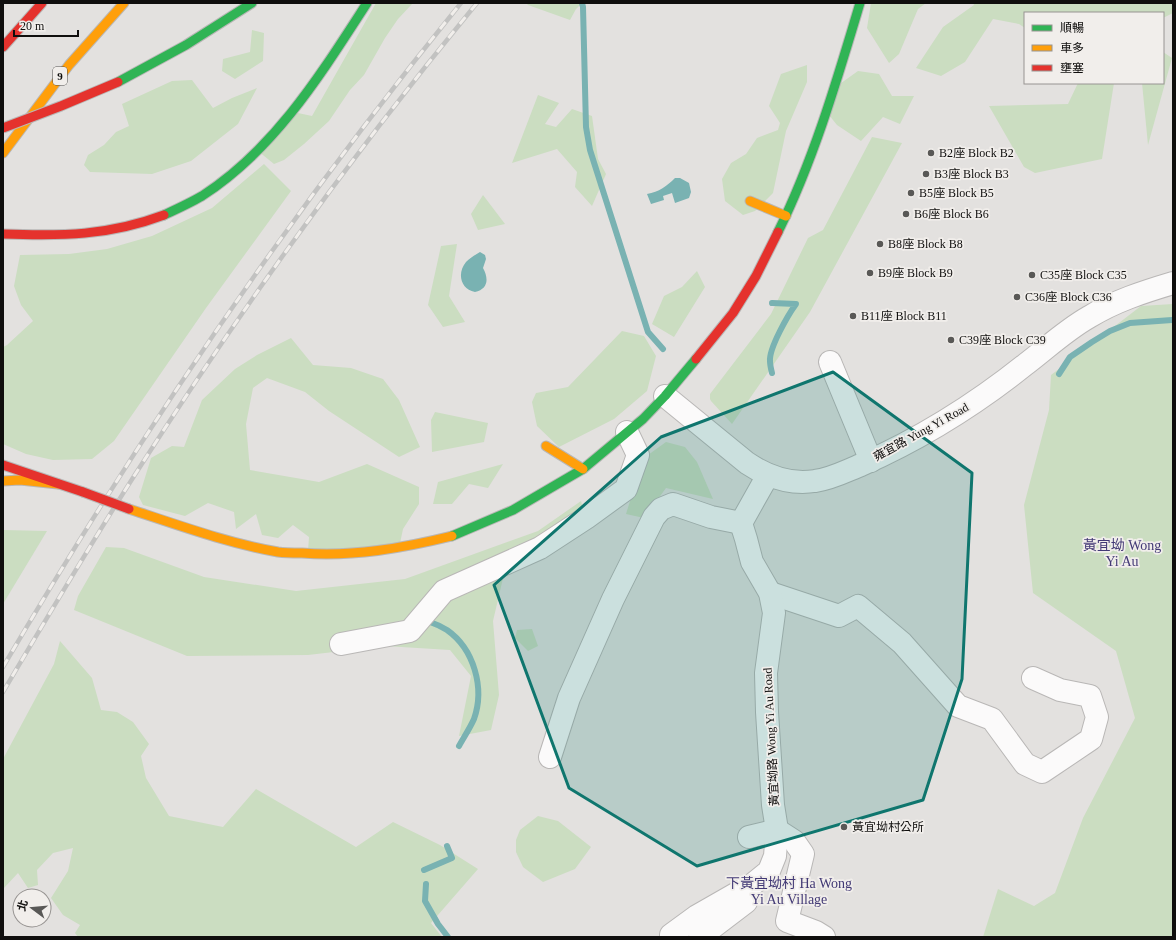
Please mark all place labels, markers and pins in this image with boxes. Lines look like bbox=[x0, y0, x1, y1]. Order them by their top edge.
place label: B2座 Block B2 bbox=[939, 146, 1014, 160]
marker: B2座 Block B2 bbox=[926, 148, 936, 158]
place label: B3座 Block B3 bbox=[934, 167, 1009, 181]
marker: B3座 Block B3 bbox=[921, 169, 931, 179]
place label: B5座 Block B5 bbox=[919, 186, 994, 200]
marker: B5座 Block B5 bbox=[906, 188, 916, 198]
place label: B6座 Block B6 bbox=[914, 207, 989, 221]
marker: B6座 Block B6 bbox=[901, 209, 911, 219]
place label: B8座 Block B8 bbox=[888, 237, 963, 251]
marker: B8座 Block B8 bbox=[875, 239, 885, 249]
place label: B9座 Block B9 bbox=[878, 266, 953, 280]
marker: B9座 Block B9 bbox=[865, 268, 875, 278]
place label: C35座 Block C35 bbox=[1040, 268, 1127, 282]
marker: C35座 Block C35 bbox=[1027, 270, 1037, 280]
place label: C36座 Block C36 bbox=[1025, 290, 1112, 304]
marker: C36座 Block C36 bbox=[1012, 292, 1022, 302]
place label: B11座 Block B11 bbox=[861, 309, 947, 323]
marker: B11座 Block B11 bbox=[848, 311, 858, 321]
place label: C39座 Block C39 bbox=[959, 333, 1046, 347]
marker: C39座 Block C39 bbox=[946, 335, 956, 345]
place label: 黃宜坳村公所 bbox=[852, 820, 924, 834]
marker: 黃宜坳村公所 bbox=[839, 822, 849, 832]

